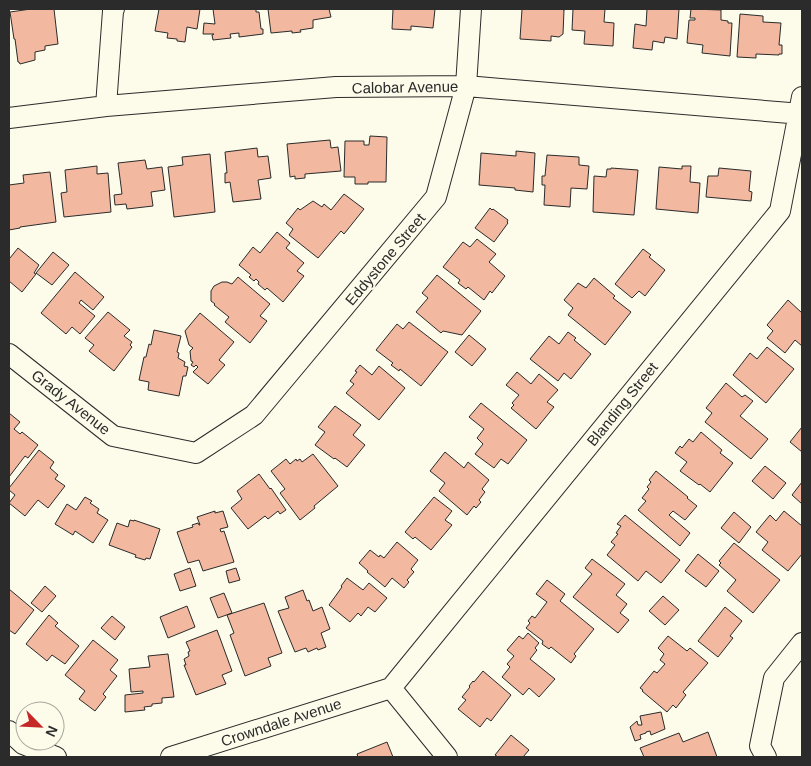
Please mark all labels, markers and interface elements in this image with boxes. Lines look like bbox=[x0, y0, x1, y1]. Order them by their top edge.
street label: Calobar Avenue bbox=[352, 78, 458, 96]
street label: Eddystone Street bbox=[342, 209, 429, 309]
street label: Blanding Street bbox=[583, 358, 661, 449]
street label: Grady Avenue bbox=[28, 366, 114, 438]
street label: Crowndale Avenue bbox=[219, 695, 343, 749]
north arrow bbox=[15, 701, 65, 751]
text: N bbox=[43, 723, 61, 739]

